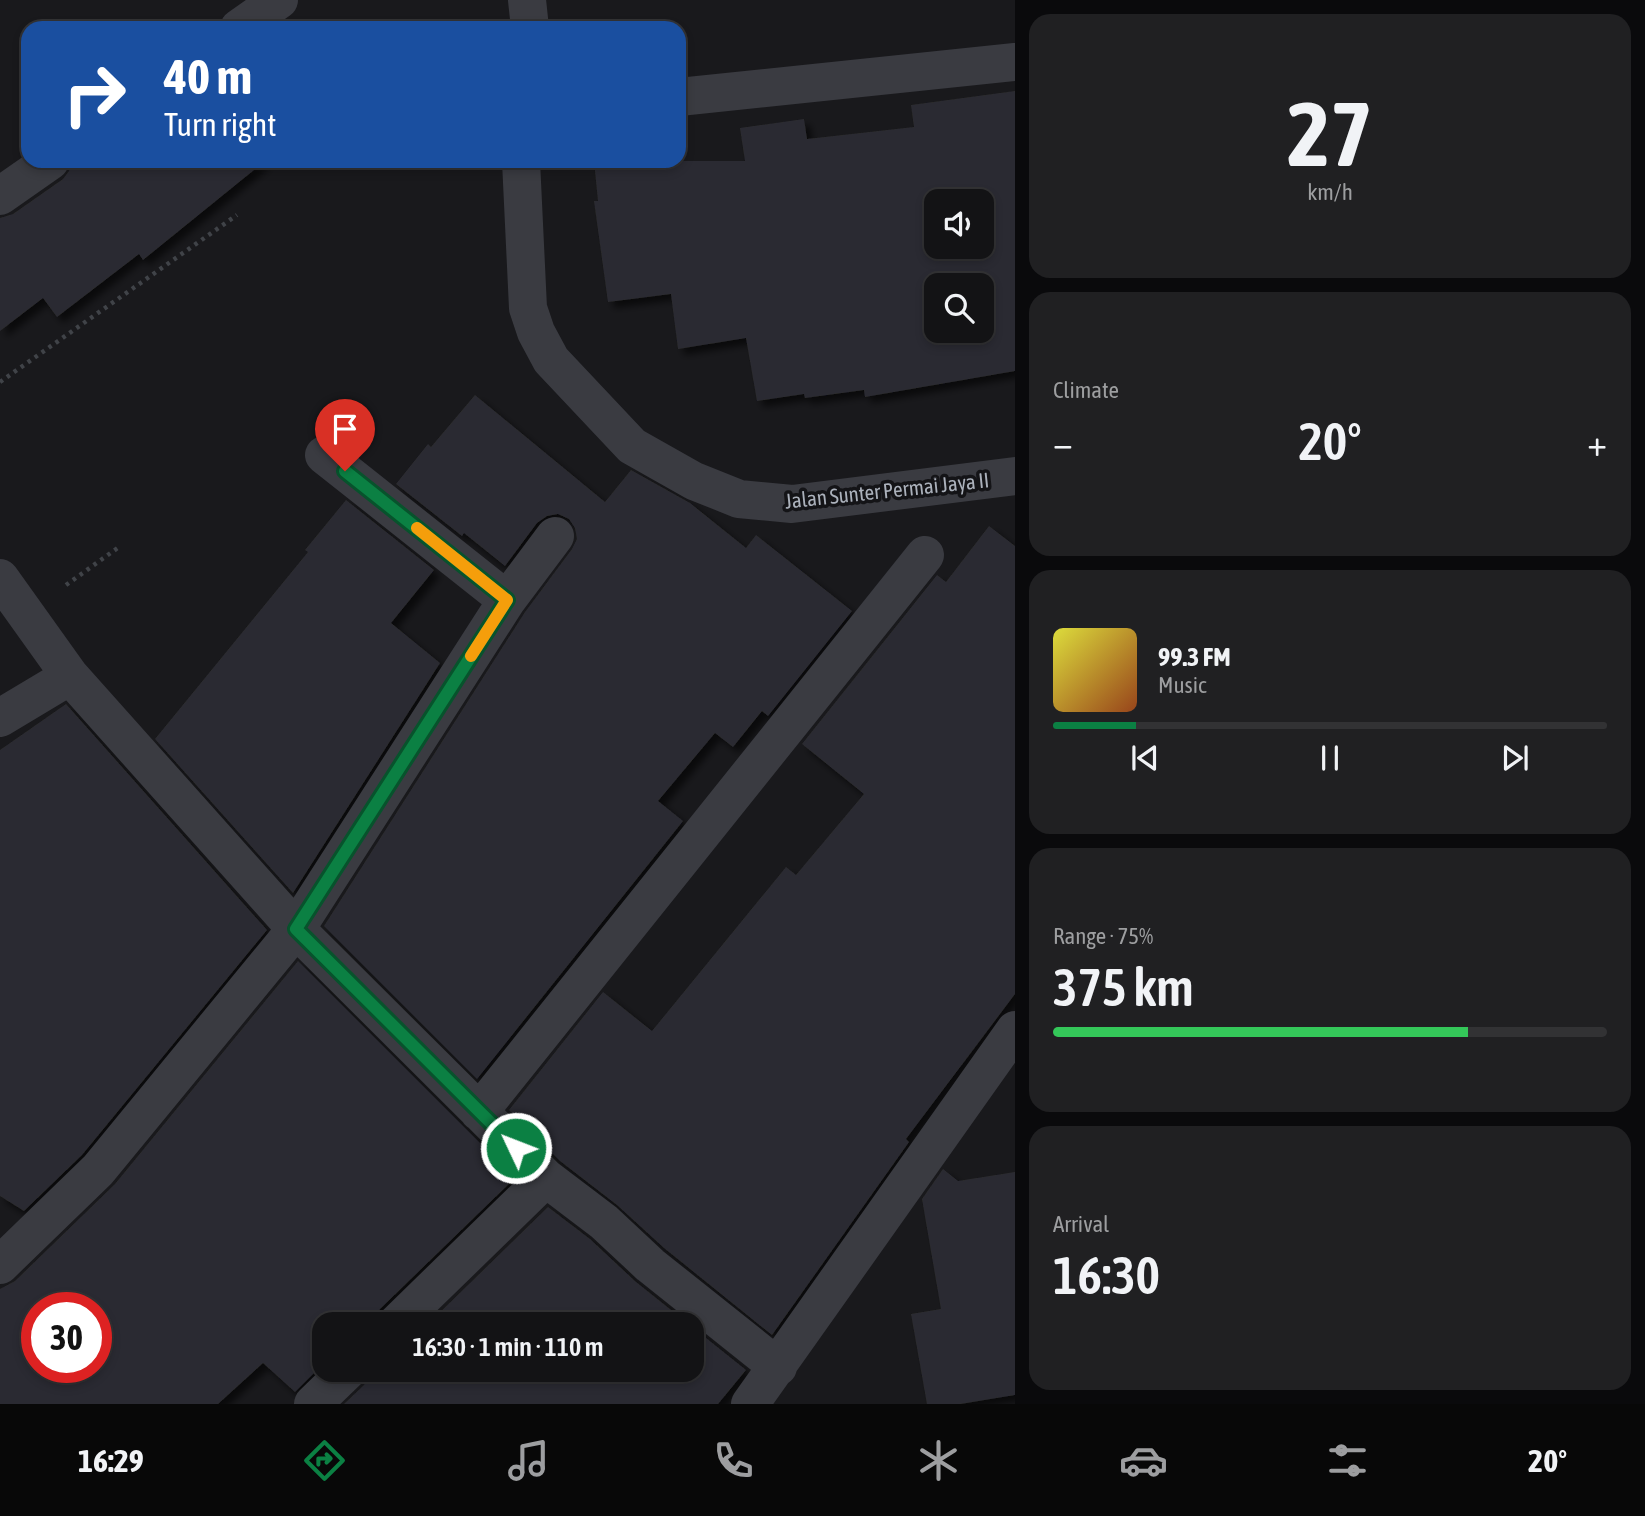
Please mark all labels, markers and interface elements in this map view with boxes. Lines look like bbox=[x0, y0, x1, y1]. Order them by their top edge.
text: 40 m bbox=[164, 48, 252, 104]
icon: right bbox=[49, 49, 140, 140]
text: 27 bbox=[1287, 81, 1373, 185]
text: Turn right bbox=[164, 106, 277, 143]
text: km/h bbox=[1307, 179, 1353, 205]
map controls bbox=[924, 189, 994, 343]
button: sound bbox=[924, 189, 994, 259]
button: search bbox=[924, 273, 994, 343]
text: Climate bbox=[1053, 377, 1119, 403]
pin bbox=[315, 399, 375, 471]
icon: arrive bbox=[326, 410, 364, 448]
text: 20° bbox=[1298, 411, 1362, 471]
text: − bbox=[1053, 421, 1073, 464]
text: + bbox=[1587, 421, 1607, 464]
street label: Jalan Sunter Permai Jaya II bbox=[784, 467, 990, 513]
text: 99.3 FM bbox=[1158, 642, 1231, 672]
text: Music bbox=[1158, 672, 1206, 698]
icon: previous bbox=[1126, 739, 1164, 777]
icon: pause bbox=[1311, 739, 1349, 777]
icon: next bbox=[1496, 739, 1534, 777]
text: Range · 75% bbox=[1053, 923, 1153, 949]
text: 375 km bbox=[1053, 957, 1194, 1017]
position arrow bbox=[479, 1111, 553, 1185]
text: Arrival bbox=[1053, 1211, 1109, 1237]
text: 16:30 bbox=[1053, 1245, 1160, 1305]
speed limit sign: 30 bbox=[21, 1292, 112, 1383]
text: 16:30 · 1 min · 110 m bbox=[413, 1332, 603, 1362]
icon: directions bbox=[300, 1436, 349, 1485]
icon: music bbox=[504, 1436, 553, 1485]
icon: phone bbox=[709, 1436, 758, 1485]
icon: climate bbox=[914, 1436, 963, 1485]
icon: car bbox=[1119, 1436, 1168, 1485]
icon: filters bbox=[1323, 1436, 1372, 1485]
text: 16:29 bbox=[78, 1442, 144, 1479]
text: 20° bbox=[1528, 1442, 1567, 1479]

